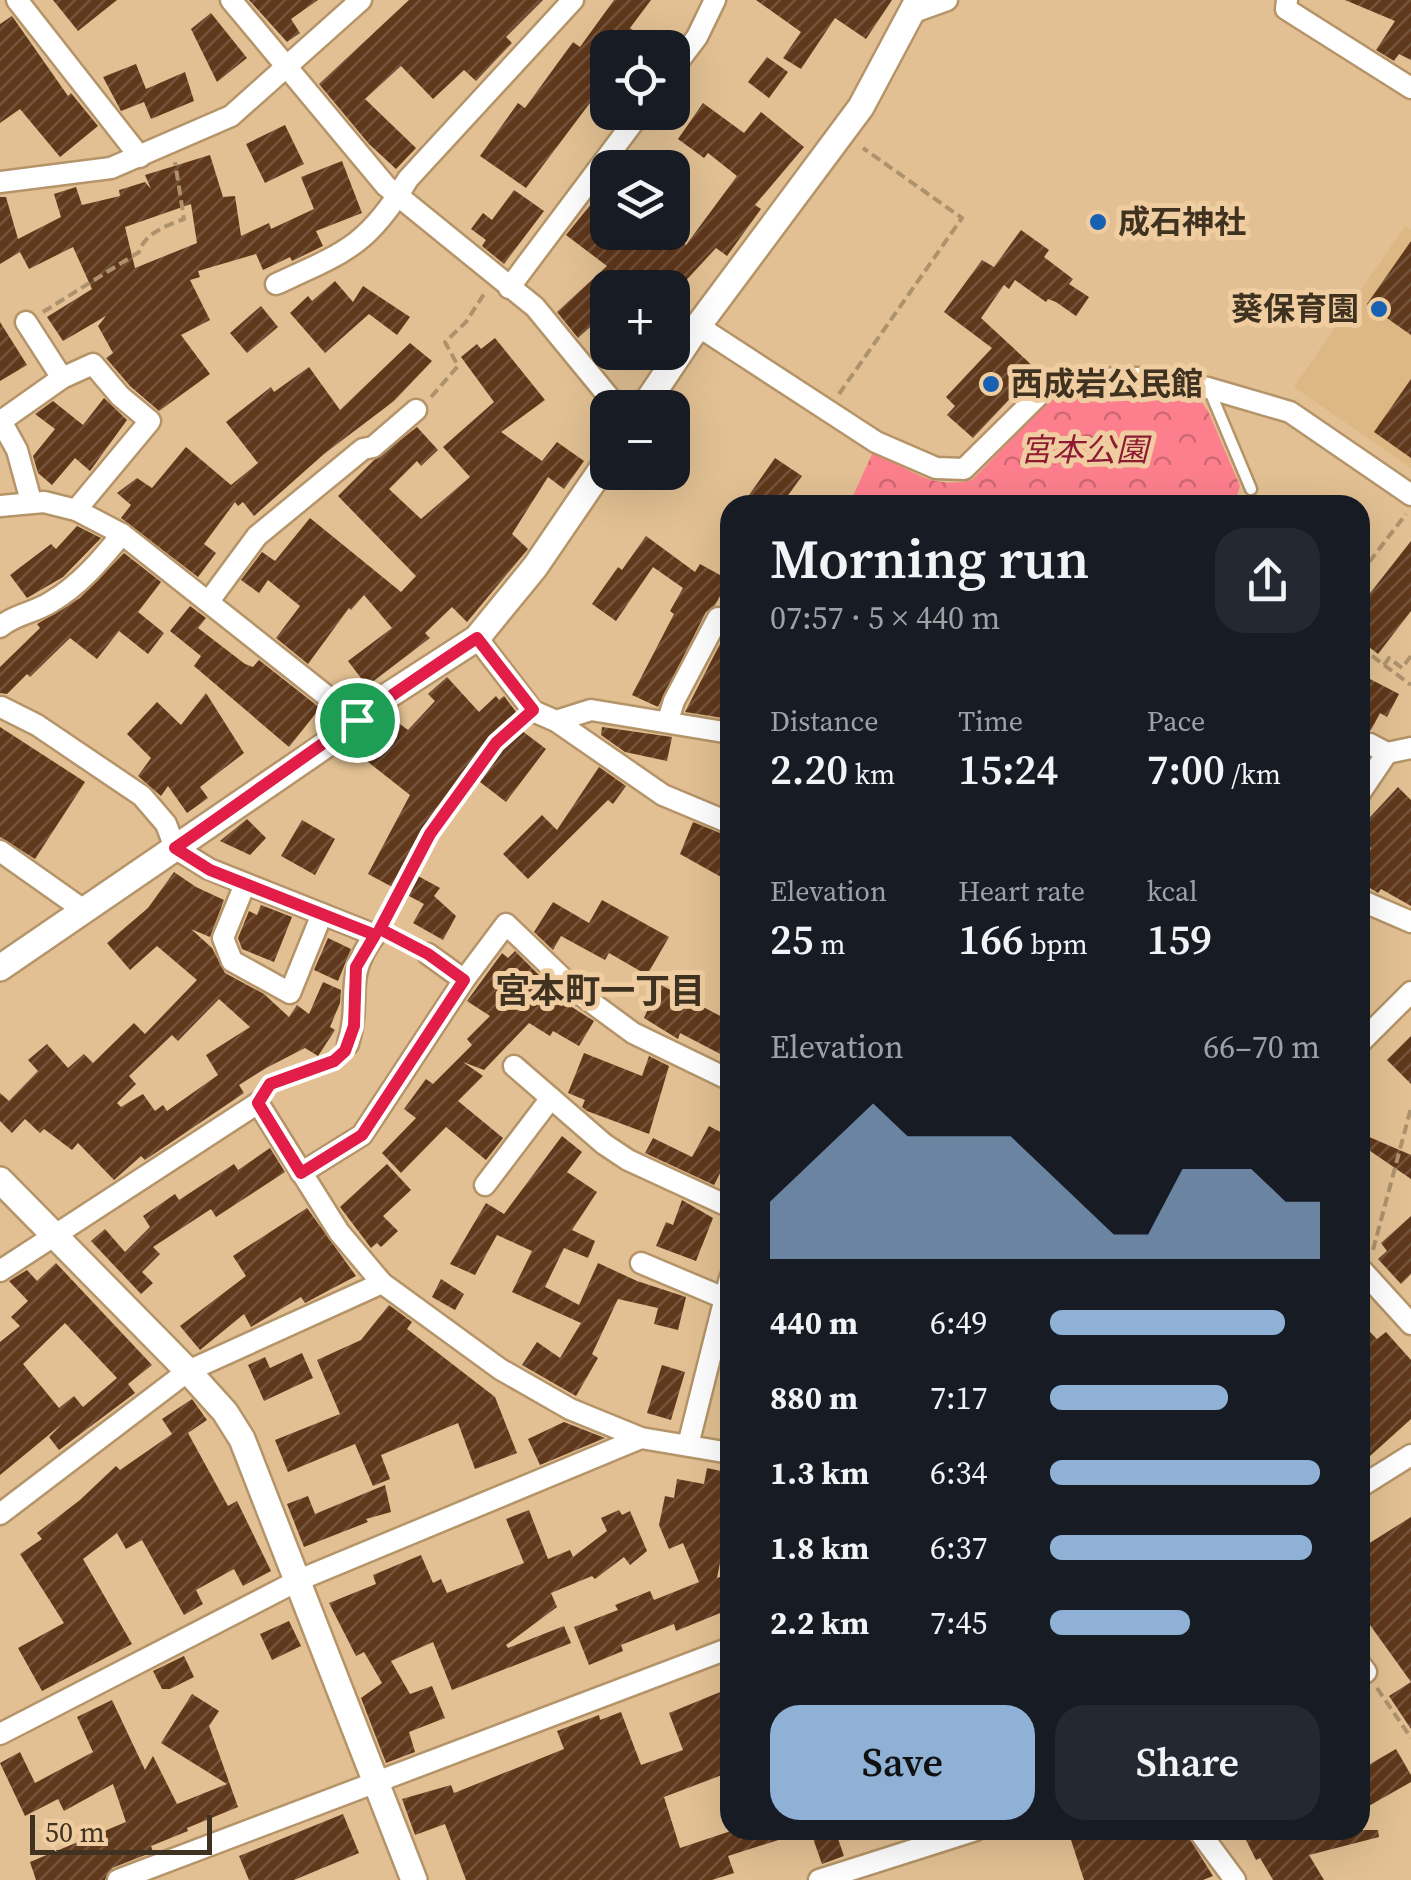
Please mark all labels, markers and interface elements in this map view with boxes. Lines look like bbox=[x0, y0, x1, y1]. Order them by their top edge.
map controls bbox=[590, 30, 690, 490]
button: locate bbox=[590, 30, 690, 130]
button: layers bbox=[590, 150, 690, 250]
place label: 成石神社 bbox=[1118, 200, 1246, 244]
marker: 成石神社 bbox=[1087, 211, 1109, 233]
button: + bbox=[590, 270, 690, 370]
place label: 葵保育園 bbox=[1231, 287, 1359, 331]
marker: 葵保育園 bbox=[1368, 298, 1390, 320]
place label: 西成岩公民館 bbox=[1011, 362, 1203, 406]
marker: 西成岩公民館 bbox=[980, 373, 1002, 395]
button: − bbox=[590, 390, 690, 490]
park label: 宮本公園 bbox=[1020, 428, 1152, 472]
text: Morning run bbox=[770, 521, 1089, 596]
button: share bbox=[1215, 528, 1320, 633]
text: 07:57 · 5 × 440 m bbox=[770, 596, 1000, 640]
pin bbox=[315, 678, 400, 763]
icon: arrive bbox=[330, 693, 385, 748]
text: Distance bbox=[770, 702, 879, 740]
text: Time bbox=[958, 702, 1023, 740]
text: Pace bbox=[1147, 702, 1205, 740]
text: 2.20 bbox=[770, 740, 848, 798]
text: 15:24 bbox=[958, 740, 1058, 798]
text: 7:00 bbox=[1147, 740, 1225, 798]
text: km bbox=[848, 755, 895, 793]
text: /km bbox=[1225, 755, 1281, 793]
text: Elevation bbox=[770, 872, 887, 910]
text: Heart rate bbox=[958, 872, 1085, 910]
text: kcal bbox=[1147, 872, 1198, 910]
text: 25 bbox=[770, 910, 814, 968]
text: 166 bbox=[958, 910, 1024, 968]
text: 159 bbox=[1147, 910, 1212, 968]
text: m bbox=[814, 925, 845, 963]
text: bpm bbox=[1024, 925, 1088, 963]
district label: 宮本町一丁目 bbox=[495, 967, 705, 1015]
text: Elevation bbox=[770, 1025, 904, 1069]
text: 66–70 m bbox=[1203, 1025, 1320, 1069]
text: 440 m bbox=[770, 1301, 858, 1345]
text: 6:49 bbox=[930, 1301, 988, 1345]
text: 880 m bbox=[770, 1376, 858, 1420]
text: 7:17 bbox=[930, 1376, 988, 1420]
text: 1.3 km bbox=[770, 1451, 869, 1495]
text: 6:34 bbox=[930, 1451, 988, 1495]
text: 1.8 km bbox=[770, 1526, 869, 1570]
text: 6:37 bbox=[930, 1526, 988, 1570]
text: 2.2 km bbox=[770, 1601, 869, 1645]
text: 7:45 bbox=[930, 1601, 988, 1645]
button: Save bbox=[770, 1705, 1035, 1820]
button: Share bbox=[1055, 1705, 1320, 1820]
scale bar bbox=[30, 1810, 212, 1854]
text: 50 m bbox=[45, 1813, 105, 1851]

